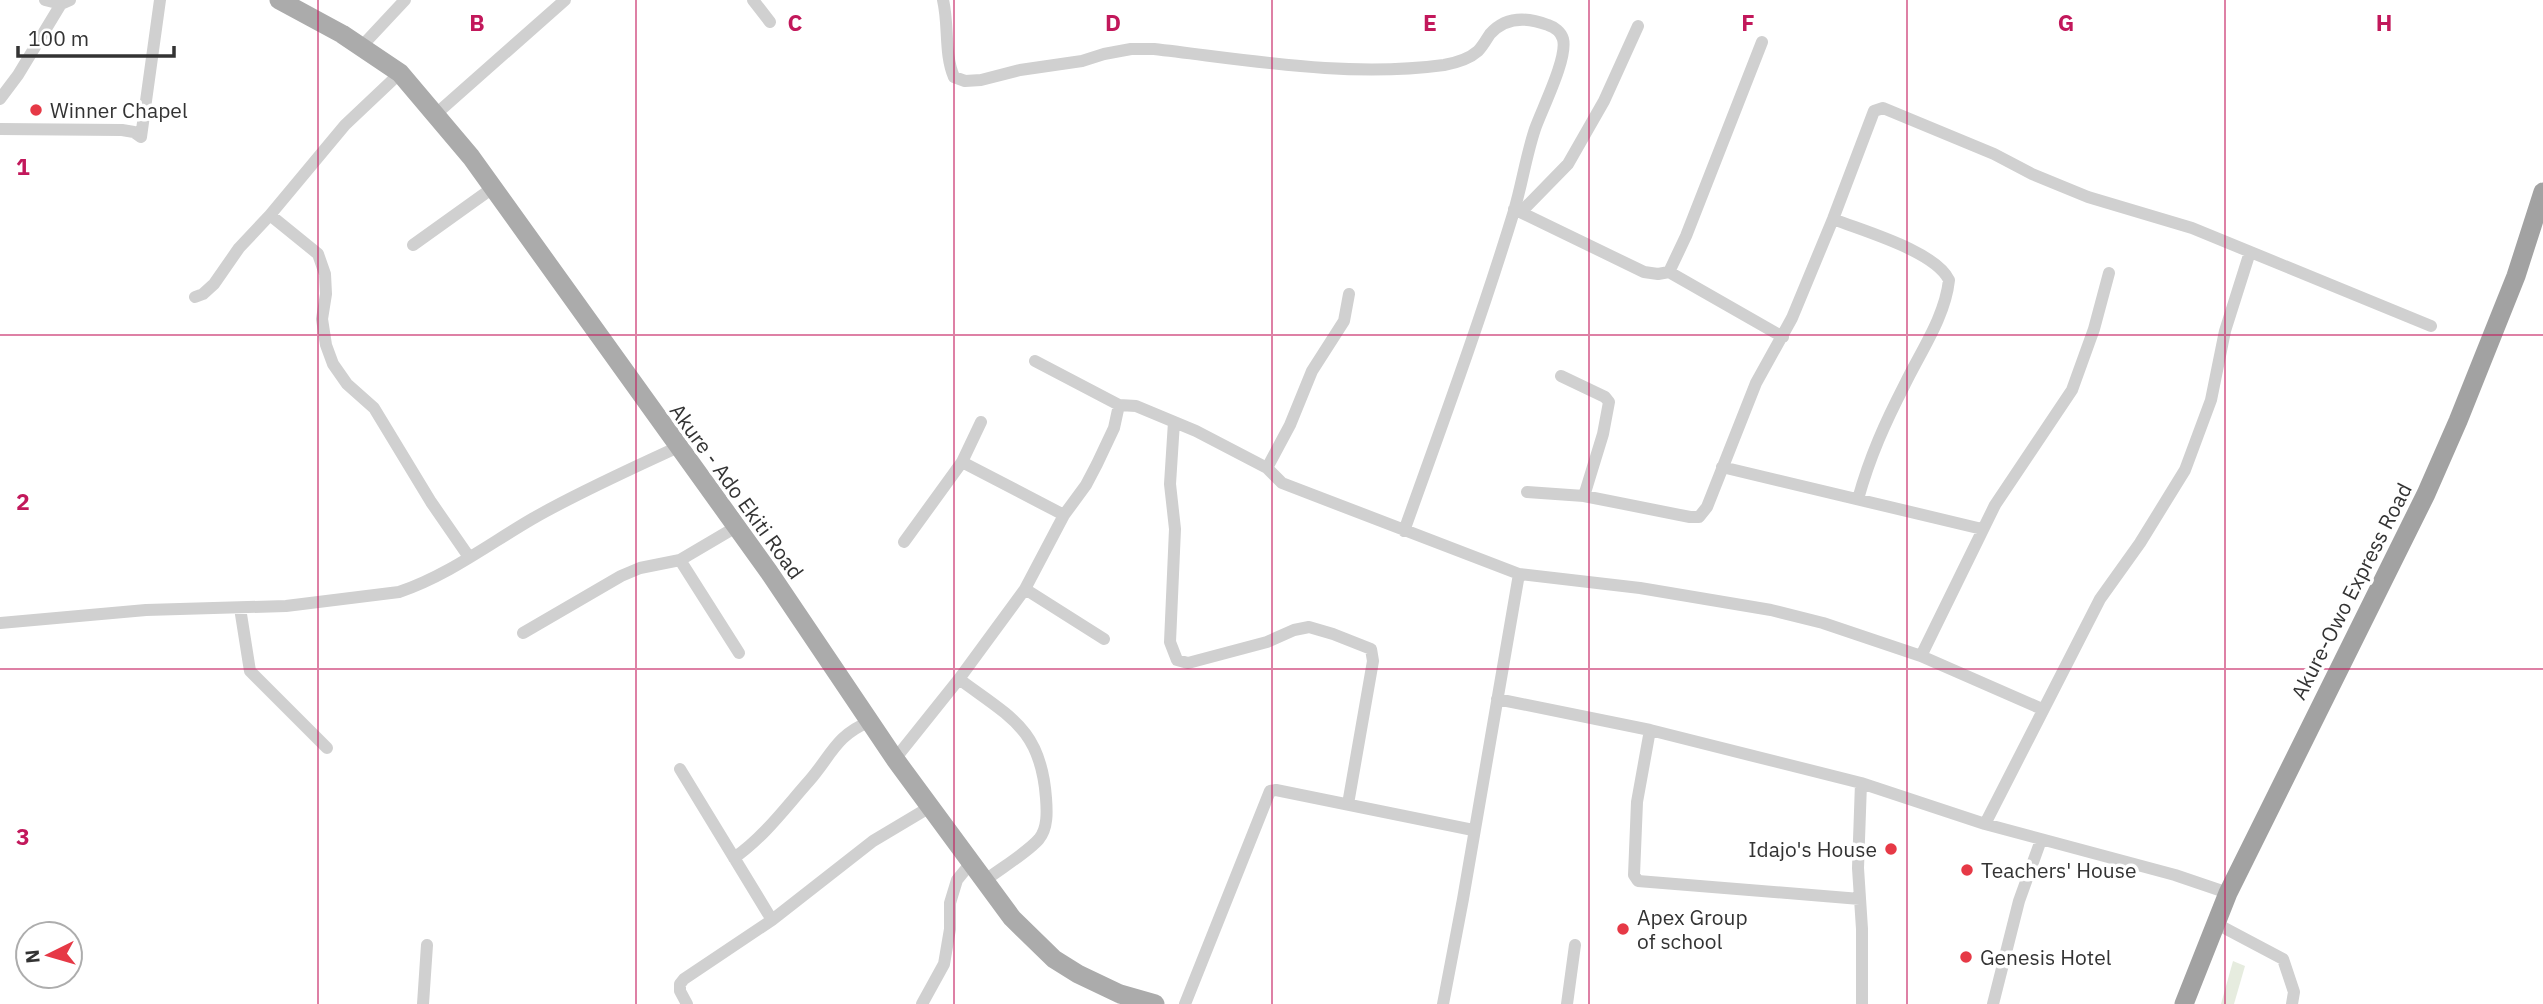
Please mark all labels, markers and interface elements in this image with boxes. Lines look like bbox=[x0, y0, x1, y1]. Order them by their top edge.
text: B bbox=[469, 7, 485, 37]
text: C bbox=[788, 7, 803, 37]
text: D bbox=[1105, 7, 1121, 37]
text: E bbox=[1423, 7, 1437, 37]
text: F bbox=[1741, 7, 1755, 37]
text: G bbox=[2058, 7, 2074, 37]
text: H bbox=[2376, 7, 2392, 37]
scale bar bbox=[18, 14, 173, 58]
text: 100 m bbox=[28, 24, 89, 52]
place label: Winner Chapel bbox=[50, 96, 188, 124]
marker: Winner Chapel bbox=[28, 102, 44, 118]
text: 1 bbox=[16, 151, 30, 181]
street label: Akure - Ado Ekiti Road bbox=[664, 398, 810, 584]
street label: Akure-Owo Express Road bbox=[2284, 478, 2418, 704]
text: 2 bbox=[16, 486, 30, 516]
text: 3 bbox=[16, 821, 30, 851]
place label: Idajo's House bbox=[1748, 835, 1877, 863]
marker: Idajo's House bbox=[1883, 841, 1899, 857]
place label: Teachers' House bbox=[1981, 856, 2136, 884]
marker: Teachers' House bbox=[1959, 862, 1975, 878]
place label: Apex Group of school bbox=[1637, 903, 1748, 955]
north arrow bbox=[14, 920, 84, 990]
marker: Apex Group of school bbox=[1615, 921, 1631, 937]
place label: Genesis Hotel bbox=[1980, 943, 2112, 971]
text: N bbox=[20, 949, 45, 964]
marker: Genesis Hotel bbox=[1958, 949, 1974, 965]

